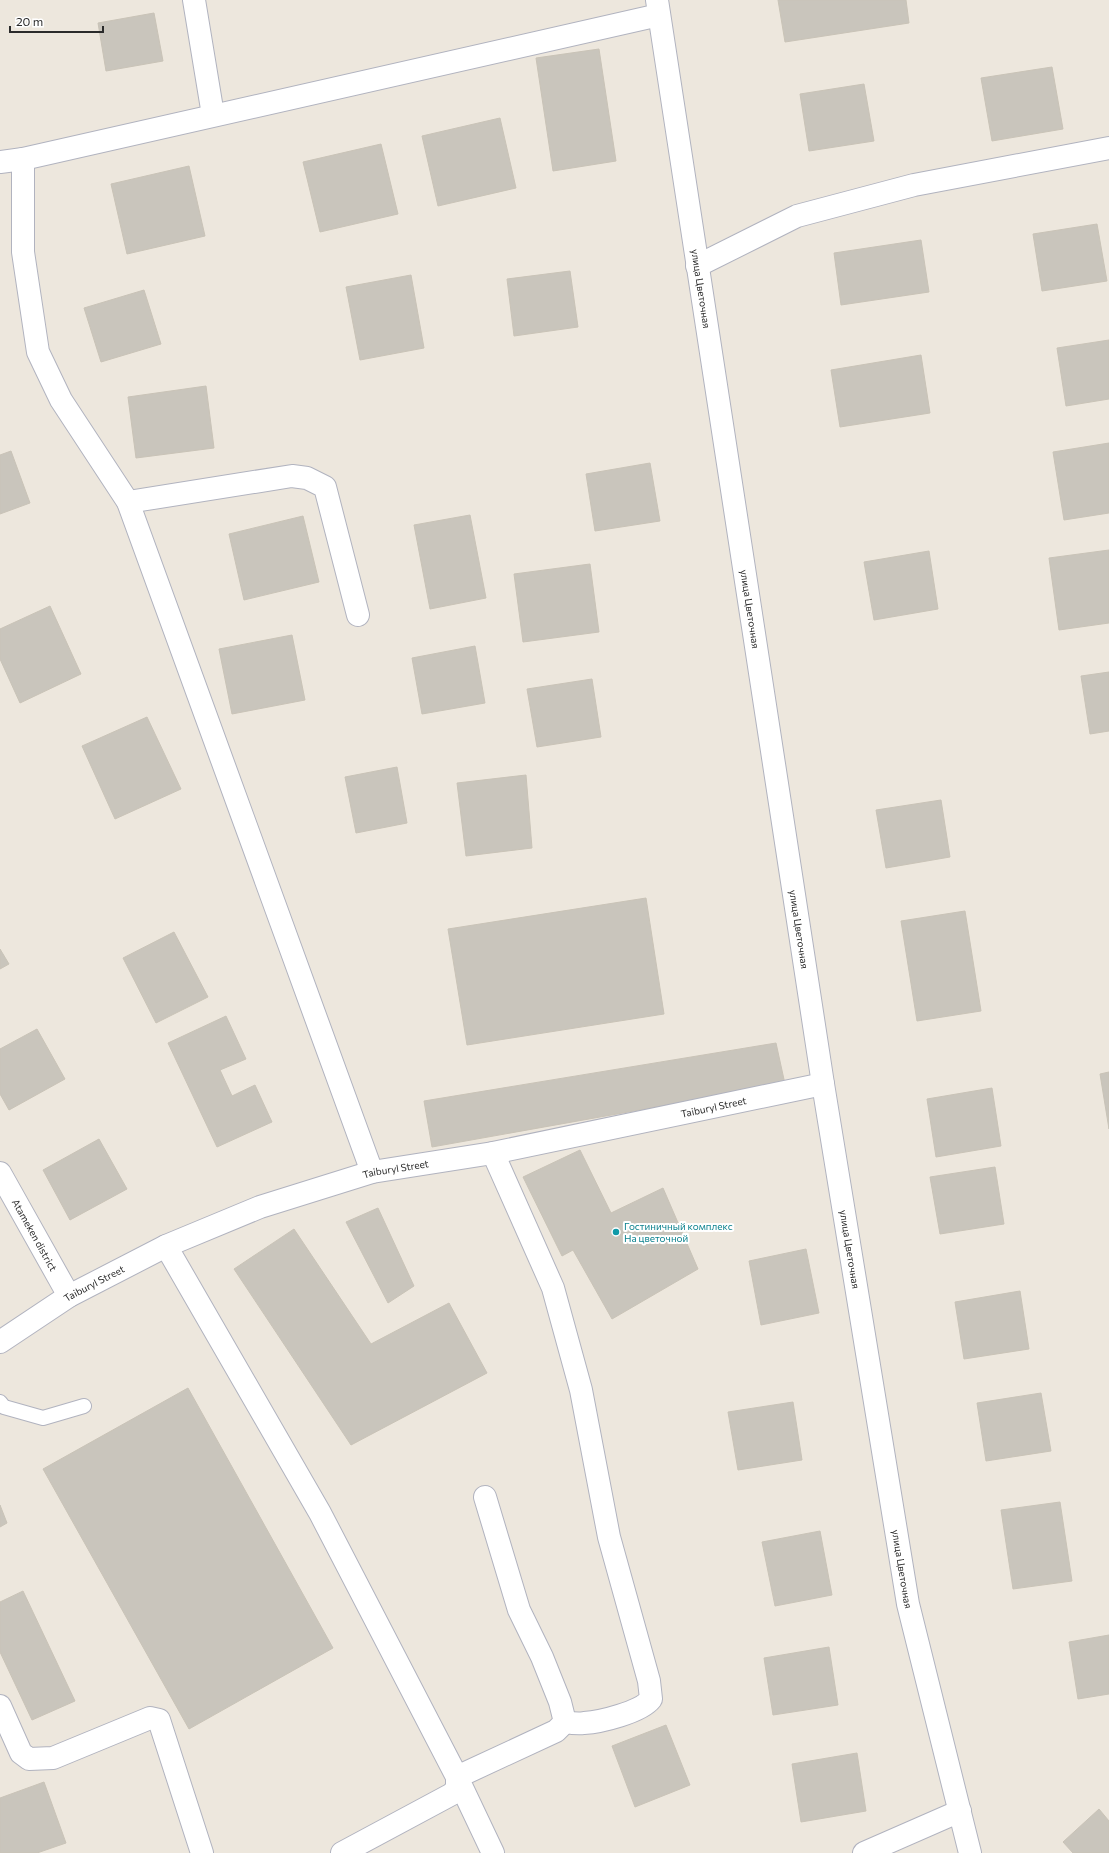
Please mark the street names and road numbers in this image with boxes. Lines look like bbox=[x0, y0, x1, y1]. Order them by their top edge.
street label: улица Цветочная bbox=[689, 248, 713, 329]
street label: улица Цветочная bbox=[738, 569, 762, 649]
street label: улица Цветочная bbox=[787, 889, 811, 969]
street label: Taiburyl Street bbox=[680, 1094, 748, 1120]
street label: Taiburyl Street bbox=[361, 1157, 429, 1181]
street label: Atameken district bbox=[10, 1197, 60, 1273]
street label: улица Цветочная bbox=[838, 1209, 862, 1289]
street label: Taiburyl Street bbox=[61, 1262, 126, 1304]
street label: улица Цветочная bbox=[890, 1529, 915, 1610]

